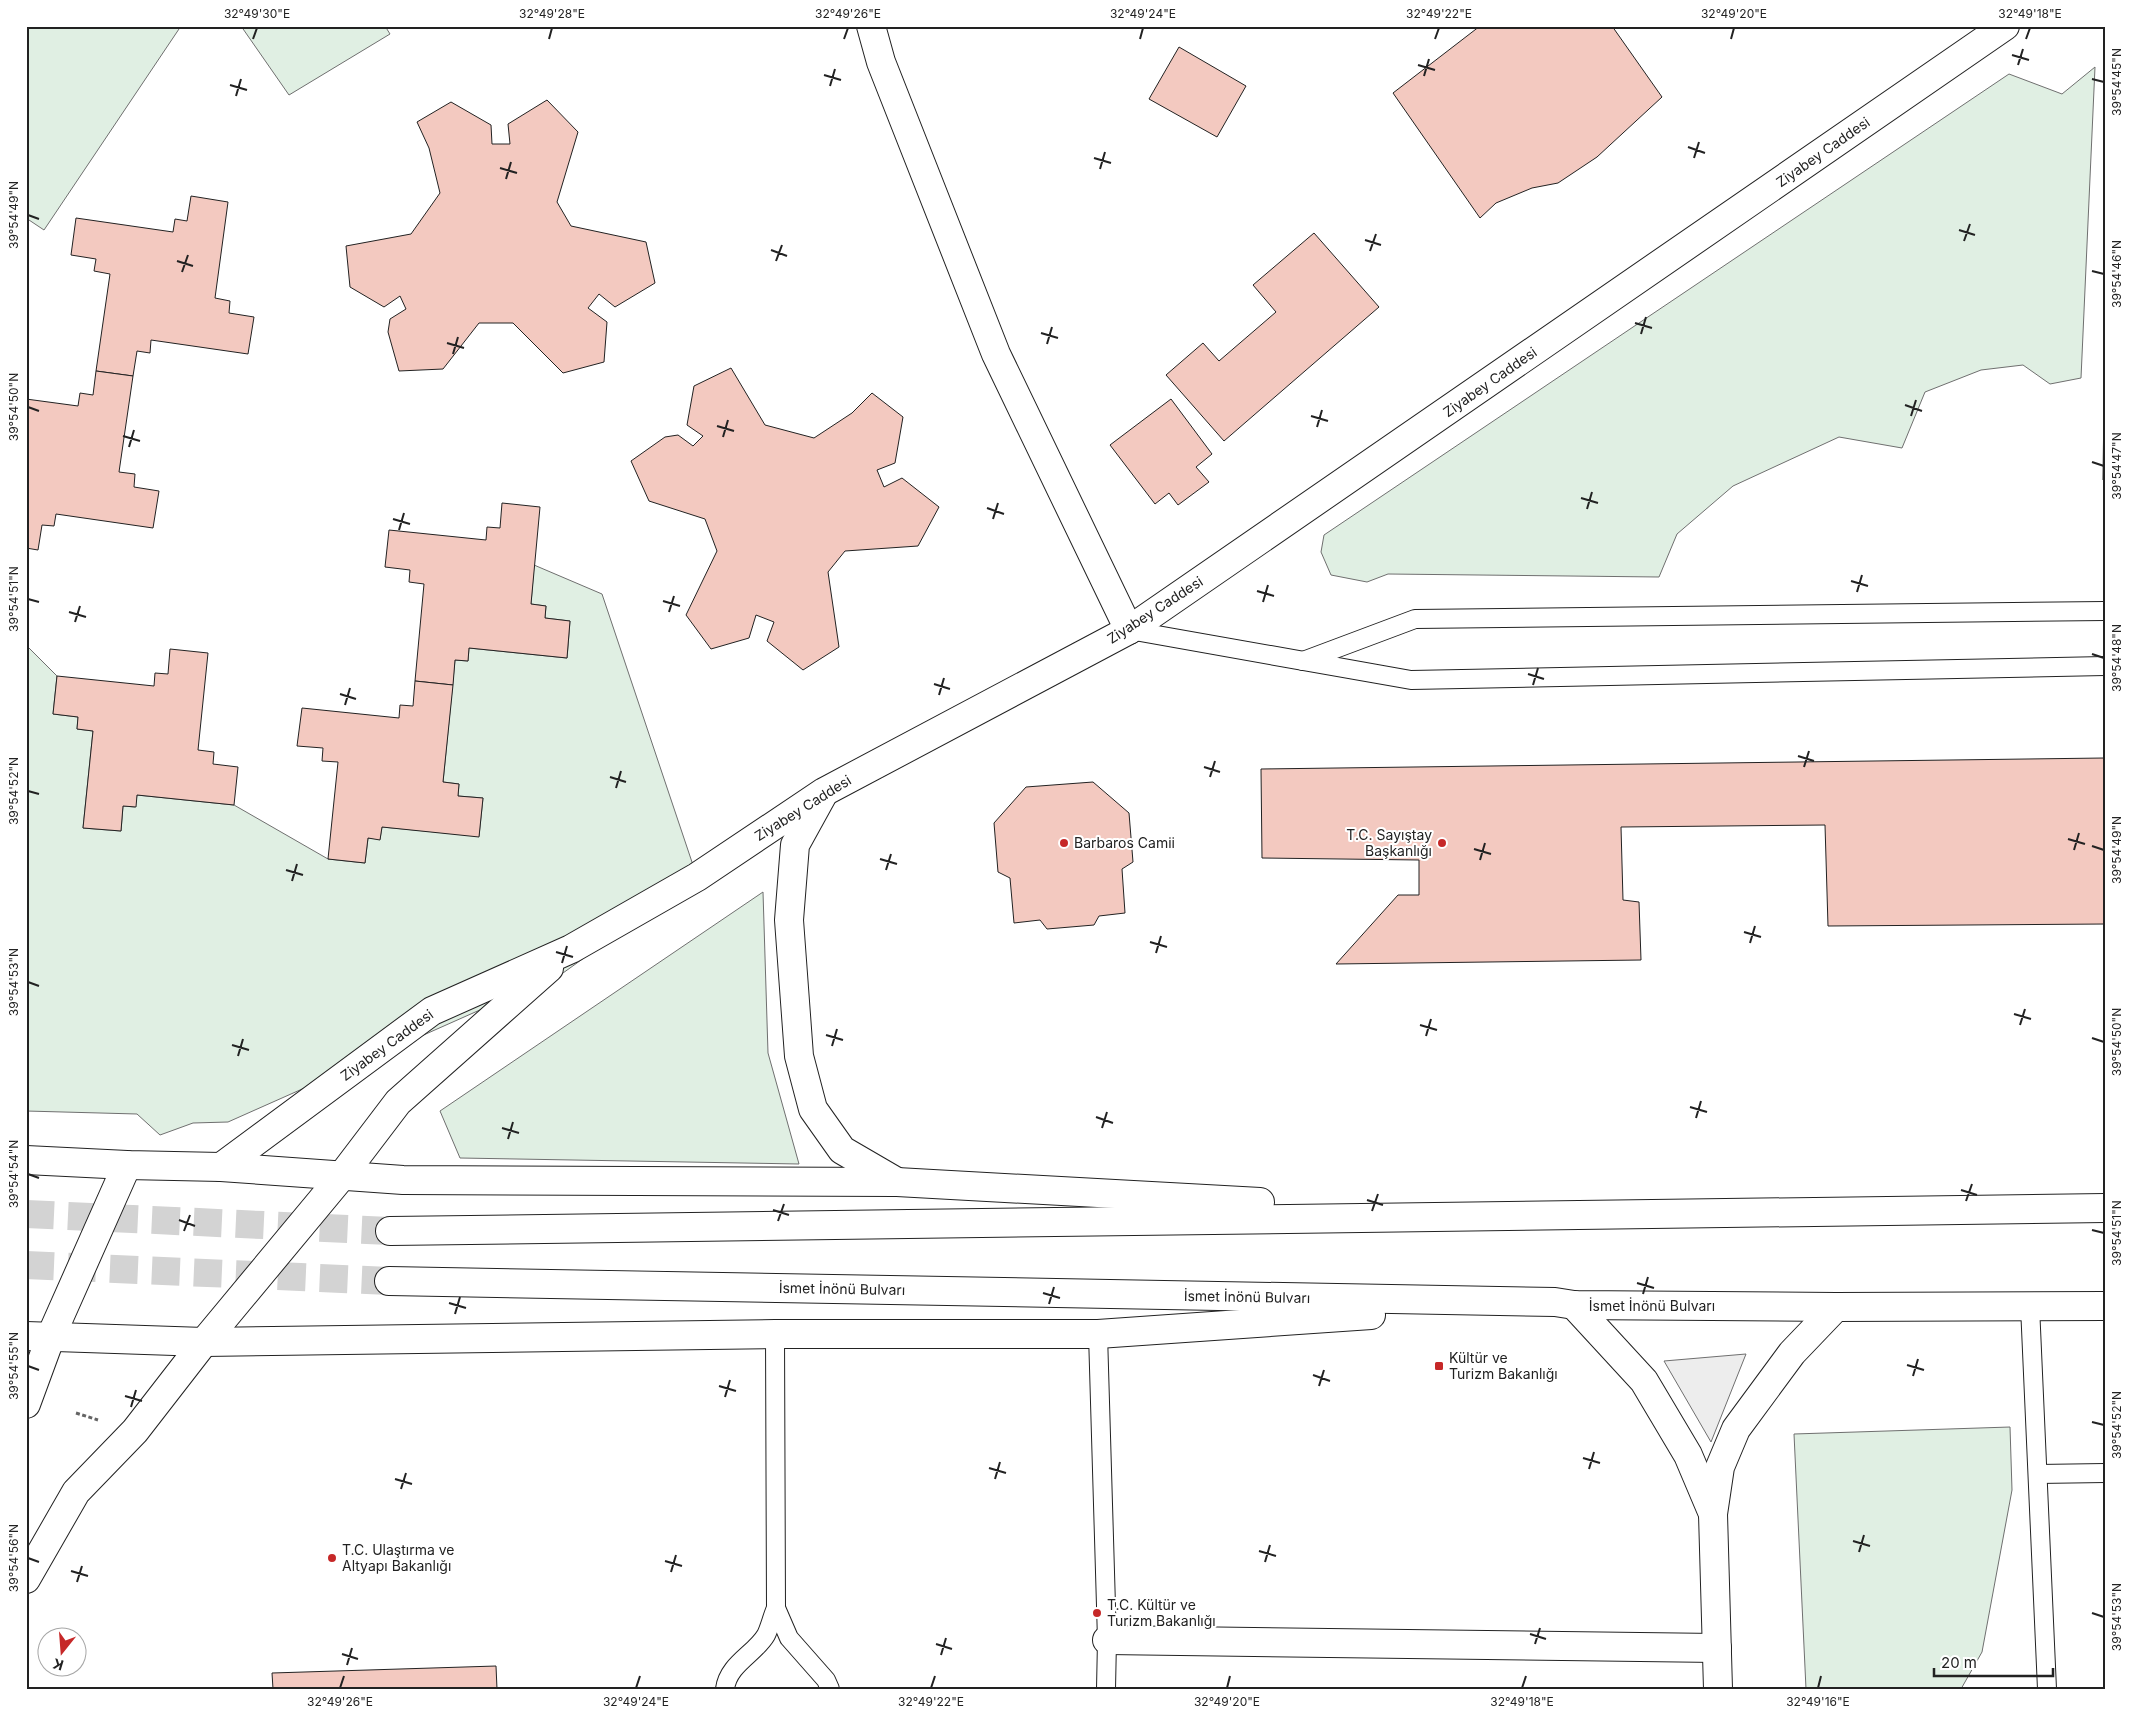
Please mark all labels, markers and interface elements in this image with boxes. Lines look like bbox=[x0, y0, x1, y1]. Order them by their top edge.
text: 32°49'30"E bbox=[224, 6, 290, 21]
text: 32°49'28"E bbox=[519, 6, 585, 21]
text: 32°49'26"E bbox=[815, 6, 881, 21]
text: 32°49'24"E bbox=[1110, 6, 1176, 21]
text: 32°49'22"E bbox=[1406, 6, 1472, 21]
text: 32°49'20"E bbox=[1701, 6, 1767, 21]
text: 32°49'18"E bbox=[1998, 6, 2062, 21]
text: 39°54'45"N bbox=[2109, 48, 2124, 116]
street label: Ziyabey Caddesi bbox=[1773, 113, 1873, 190]
text: 39°54'49"N bbox=[6, 181, 21, 249]
text: 39°54'46"N bbox=[2109, 240, 2124, 308]
street label: Ziyabey Caddesi bbox=[1440, 343, 1540, 420]
text: 39°54'50"N bbox=[6, 373, 21, 441]
text: 39°54'47"N bbox=[2109, 432, 2124, 500]
text: 39°54'51"N bbox=[6, 566, 21, 632]
street label: Ziyabey Caddesi bbox=[1104, 572, 1206, 647]
text: 39°54'48"N bbox=[2109, 624, 2124, 692]
text: 39°54'52"N bbox=[6, 757, 21, 825]
street label: Ziyabey Caddesi bbox=[751, 771, 854, 844]
text: 39°54'49"N bbox=[2109, 816, 2124, 884]
place label: T.C. Sayıştay Başkanlığı bbox=[1346, 826, 1432, 859]
place label: Barbaros Camii bbox=[1074, 834, 1175, 851]
marker: Barbaros Camii bbox=[1058, 837, 1070, 849]
marker: T.C. Sayıştay Başkanlığı bbox=[1436, 837, 1448, 849]
text: 39°54'53"N bbox=[6, 948, 21, 1016]
street label: Ziyabey Caddesi bbox=[337, 1005, 436, 1084]
text: 39°54'50"N bbox=[2109, 1008, 2124, 1076]
text: 39°54'54"N bbox=[6, 1140, 21, 1208]
text: 39°54'51"N bbox=[2109, 1200, 2124, 1266]
street label: İsmet İnönü Bulvarı bbox=[779, 1279, 905, 1298]
street label: İsmet İnönü Bulvarı bbox=[1184, 1287, 1310, 1306]
street label: İsmet İnönü Bulvarı bbox=[1589, 1297, 1715, 1314]
text: 39°54'55"N bbox=[6, 1332, 21, 1400]
place label: Kültür ve Turizm Bakanlığı bbox=[1449, 1349, 1558, 1382]
marker: Kültür ve Turizm Bakanlığı bbox=[1433, 1360, 1445, 1372]
text: 39°54'52"N bbox=[2109, 1391, 2124, 1459]
text: 39°54'56"N bbox=[6, 1524, 21, 1592]
place label: T.C. Ulaştırma ve Altyapı Bakanlığı bbox=[342, 1541, 455, 1574]
marker: T.C. Ulaştırma ve Altyapı Bakanlığı bbox=[326, 1552, 338, 1564]
text: 39°54'53"N bbox=[2109, 1583, 2124, 1651]
place label: T.C. Kültür ve Turizm Bakanlığı bbox=[1107, 1596, 1216, 1629]
marker: T.C. Kültür ve Turizm Bakanlığı bbox=[1091, 1607, 1103, 1619]
north arrow bbox=[38, 1628, 88, 1678]
scale bar bbox=[1934, 1645, 2052, 1677]
text: 20 m bbox=[1941, 1653, 1977, 1672]
text: K bbox=[51, 1655, 65, 1675]
text: 32°49'26"E bbox=[307, 1694, 373, 1709]
text: 32°49'24"E bbox=[603, 1694, 669, 1709]
text: 32°49'22"E bbox=[898, 1694, 964, 1709]
text: 32°49'20"E bbox=[1194, 1694, 1260, 1709]
text: 32°49'18"E bbox=[1490, 1694, 1554, 1709]
text: 32°49'16"E bbox=[1786, 1694, 1850, 1709]

